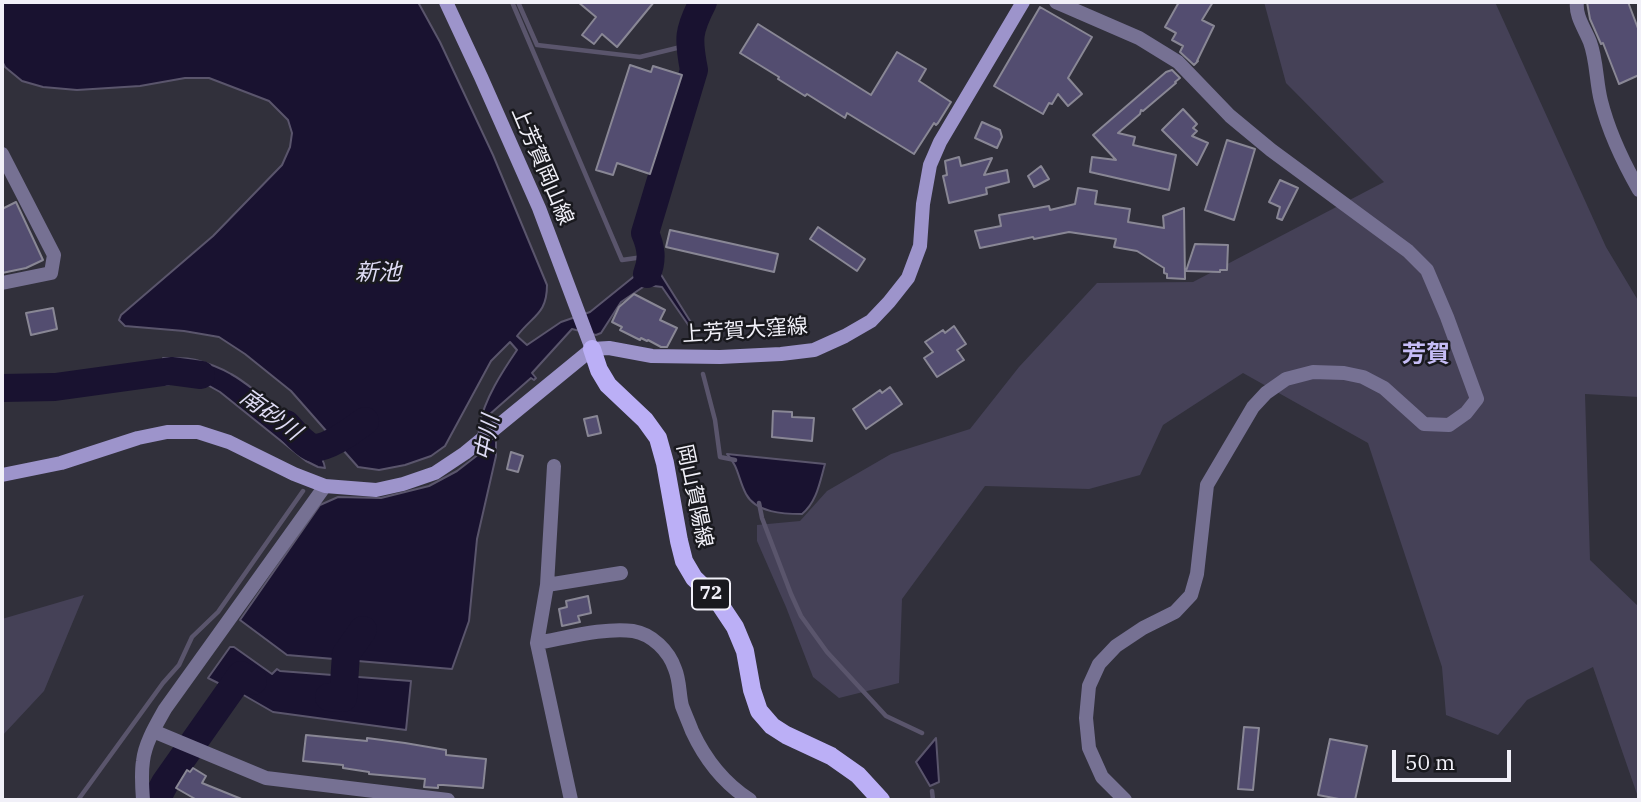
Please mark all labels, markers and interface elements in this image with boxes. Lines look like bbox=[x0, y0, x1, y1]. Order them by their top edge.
street label: 上芳賀岡山線 bbox=[506, 103, 578, 229]
water label: 新池 bbox=[355, 259, 401, 287]
street label: 上芳賀大窪線 bbox=[681, 314, 809, 348]
district label: 芳賀 bbox=[1402, 341, 1450, 369]
water label: 南砂川 bbox=[234, 384, 306, 446]
water label: 中川 bbox=[470, 413, 506, 463]
street label: 岡山賀陽線 bbox=[671, 442, 717, 550]
road number: 72 bbox=[692, 579, 730, 610]
scale bar bbox=[1396, 736, 1515, 780]
text: 50 m bbox=[1405, 748, 1455, 776]

